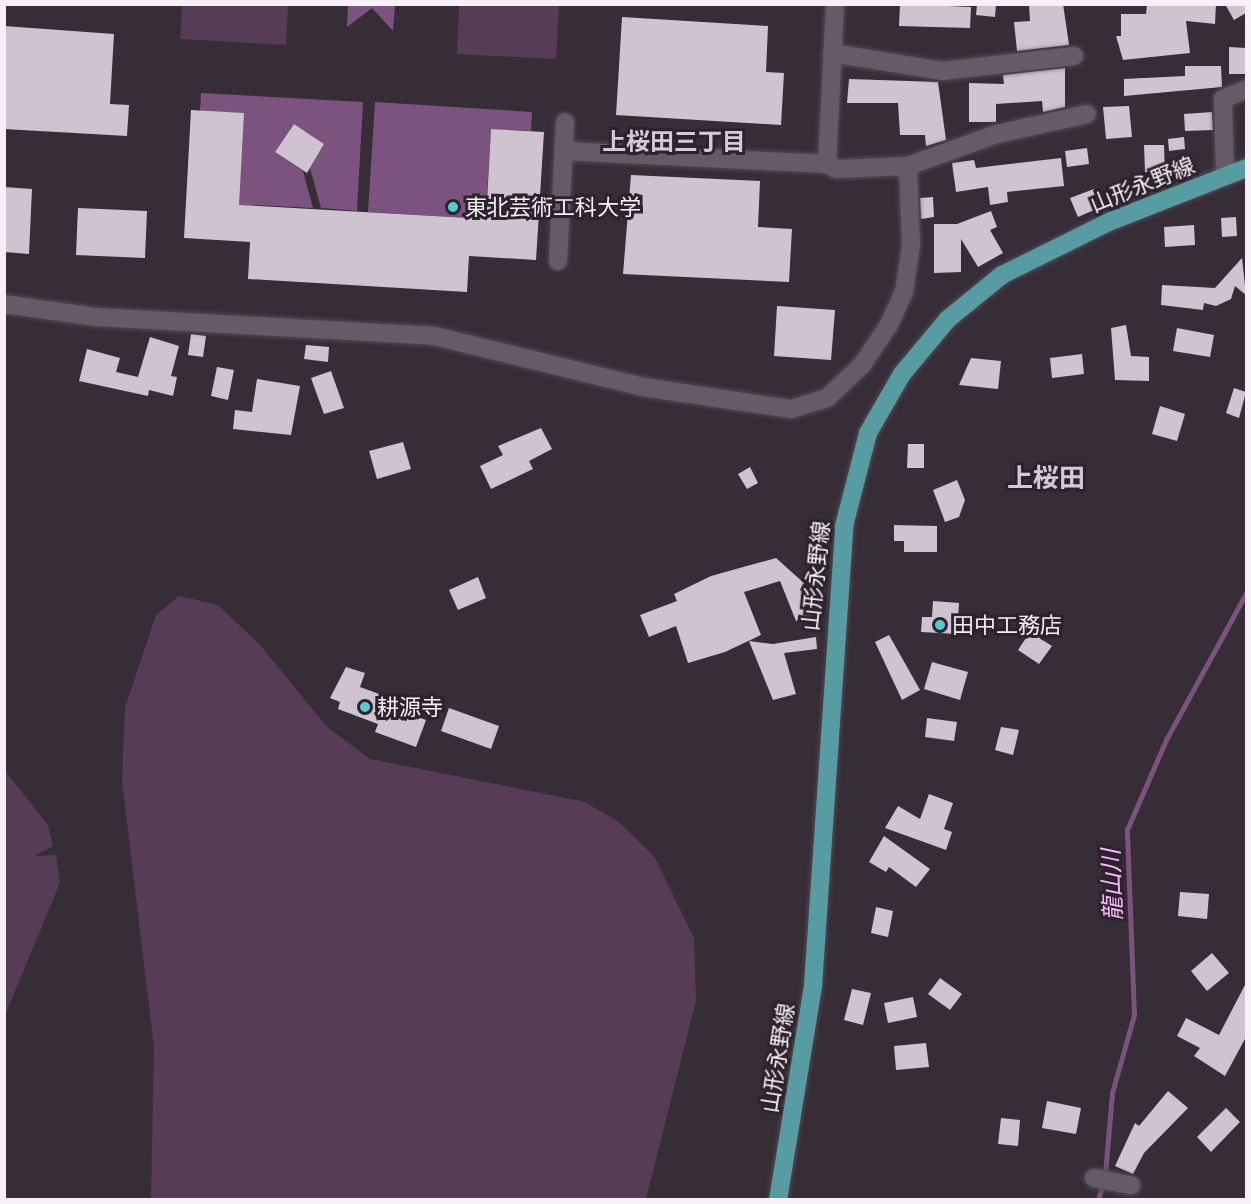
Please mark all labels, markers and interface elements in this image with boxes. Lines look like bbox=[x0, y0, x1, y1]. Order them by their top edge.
district label: 上桜田三丁目 bbox=[602, 127, 746, 155]
street label: 山形永野線 bbox=[1086, 151, 1198, 217]
place label: 東北芸術工科大学 bbox=[465, 194, 641, 220]
marker: 東北芸術工科大学 bbox=[446, 200, 460, 214]
district label: 上桜田 bbox=[1007, 461, 1085, 493]
street label: 山形永野線 bbox=[796, 520, 834, 632]
place label: 田中工務店 bbox=[952, 612, 1062, 638]
marker: 田中工務店 bbox=[933, 618, 947, 632]
place label: 耕源寺 bbox=[377, 694, 443, 720]
marker: 耕源寺 bbox=[358, 700, 372, 714]
water label: 龍山川 bbox=[1095, 849, 1127, 921]
street label: 山形永野線 bbox=[755, 1002, 799, 1114]

